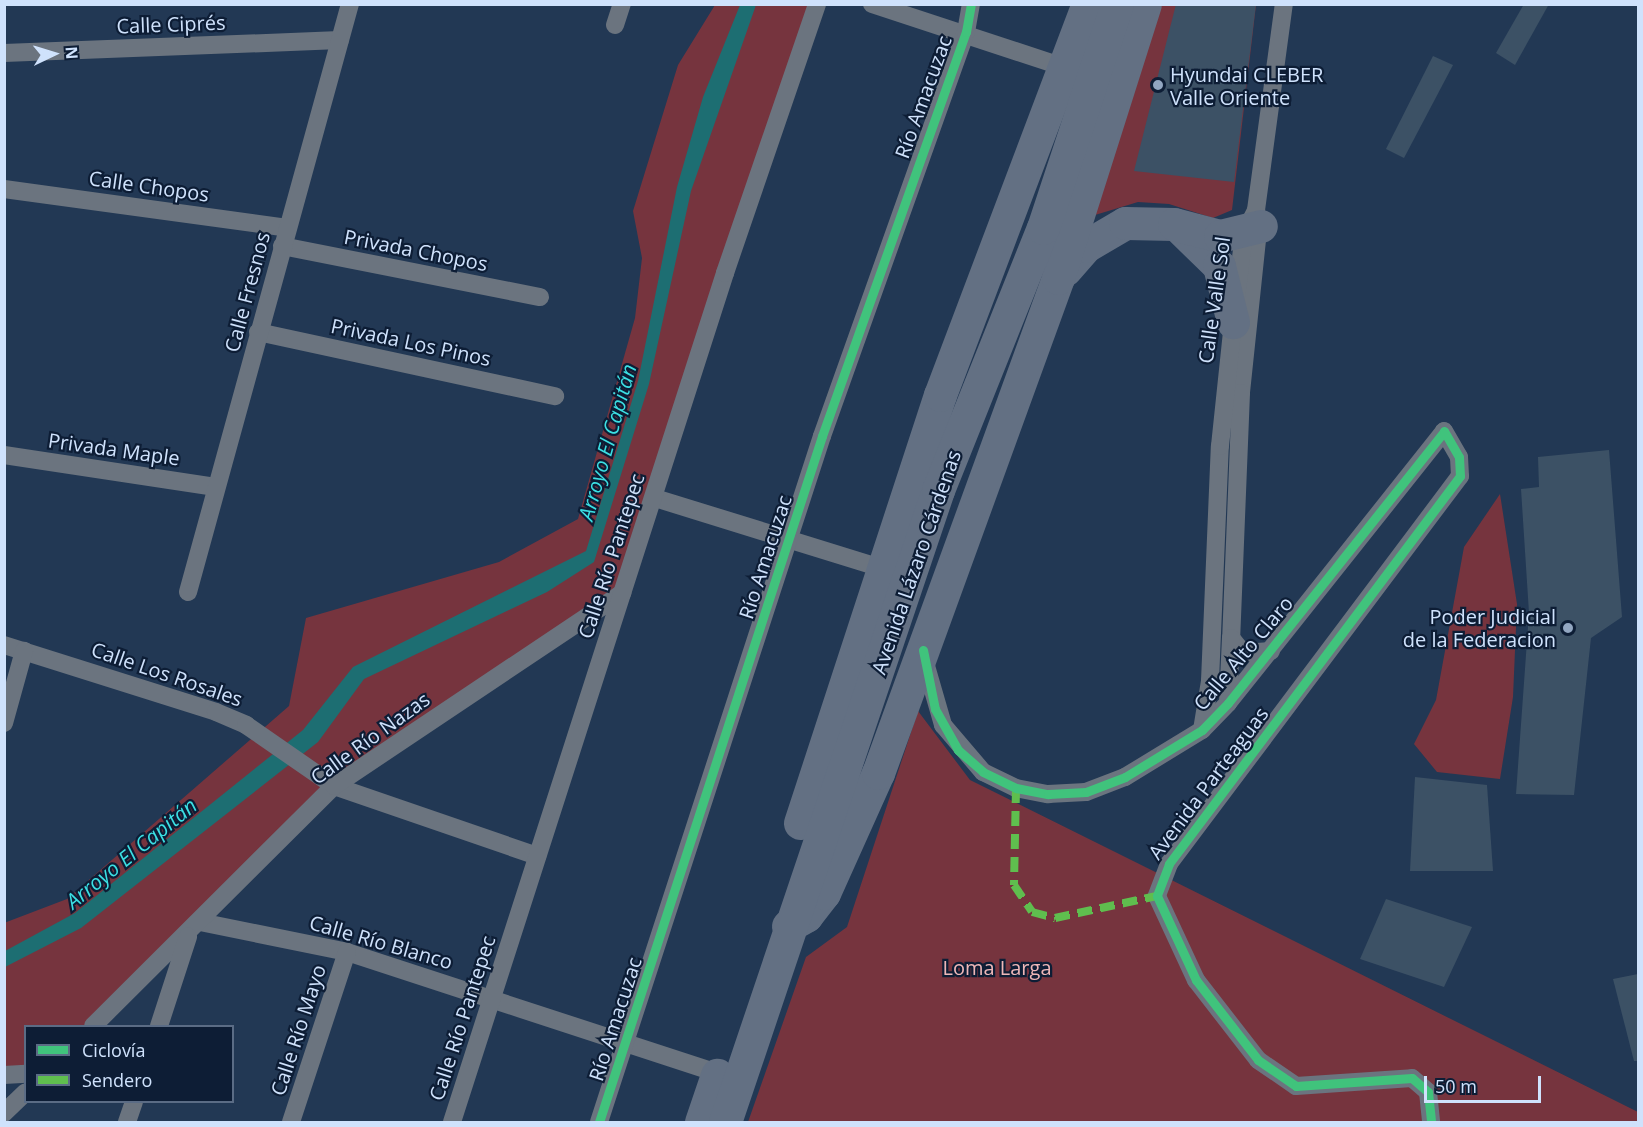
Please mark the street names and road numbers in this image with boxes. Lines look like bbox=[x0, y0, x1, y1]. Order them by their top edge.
street label: Calle Ciprés bbox=[116, 10, 226, 38]
street label: Río Amacuzac bbox=[890, 32, 956, 162]
street label: Calle Chopos bbox=[87, 166, 211, 206]
street label: Privada Chopos bbox=[342, 224, 490, 276]
street label: Calle Fresnos bbox=[219, 229, 275, 355]
street label: Calle Valle Sol bbox=[1193, 235, 1235, 365]
street label: Privada Los Pinos bbox=[329, 313, 493, 371]
street label: Privada Maple bbox=[47, 428, 181, 470]
street label: Avenida Lázaro Cárdenas bbox=[866, 447, 966, 677]
street label: Calle Río Pantepec bbox=[573, 471, 649, 641]
street label: Río Amacuzac bbox=[734, 492, 796, 622]
street label: Calle Alto Claro bbox=[1188, 591, 1298, 715]
street label: Calle Los Rosales bbox=[88, 637, 246, 711]
street label: Calle Río Nazas bbox=[306, 687, 434, 789]
street label: Avenida Parteaguas bbox=[1143, 702, 1273, 864]
street label: Calle Río Blanco bbox=[307, 910, 455, 974]
street label: Calle Río Pantepec bbox=[424, 933, 500, 1103]
street label: Río Amacuzac bbox=[584, 954, 646, 1084]
street label: Calle Río Mayo bbox=[266, 962, 330, 1098]

